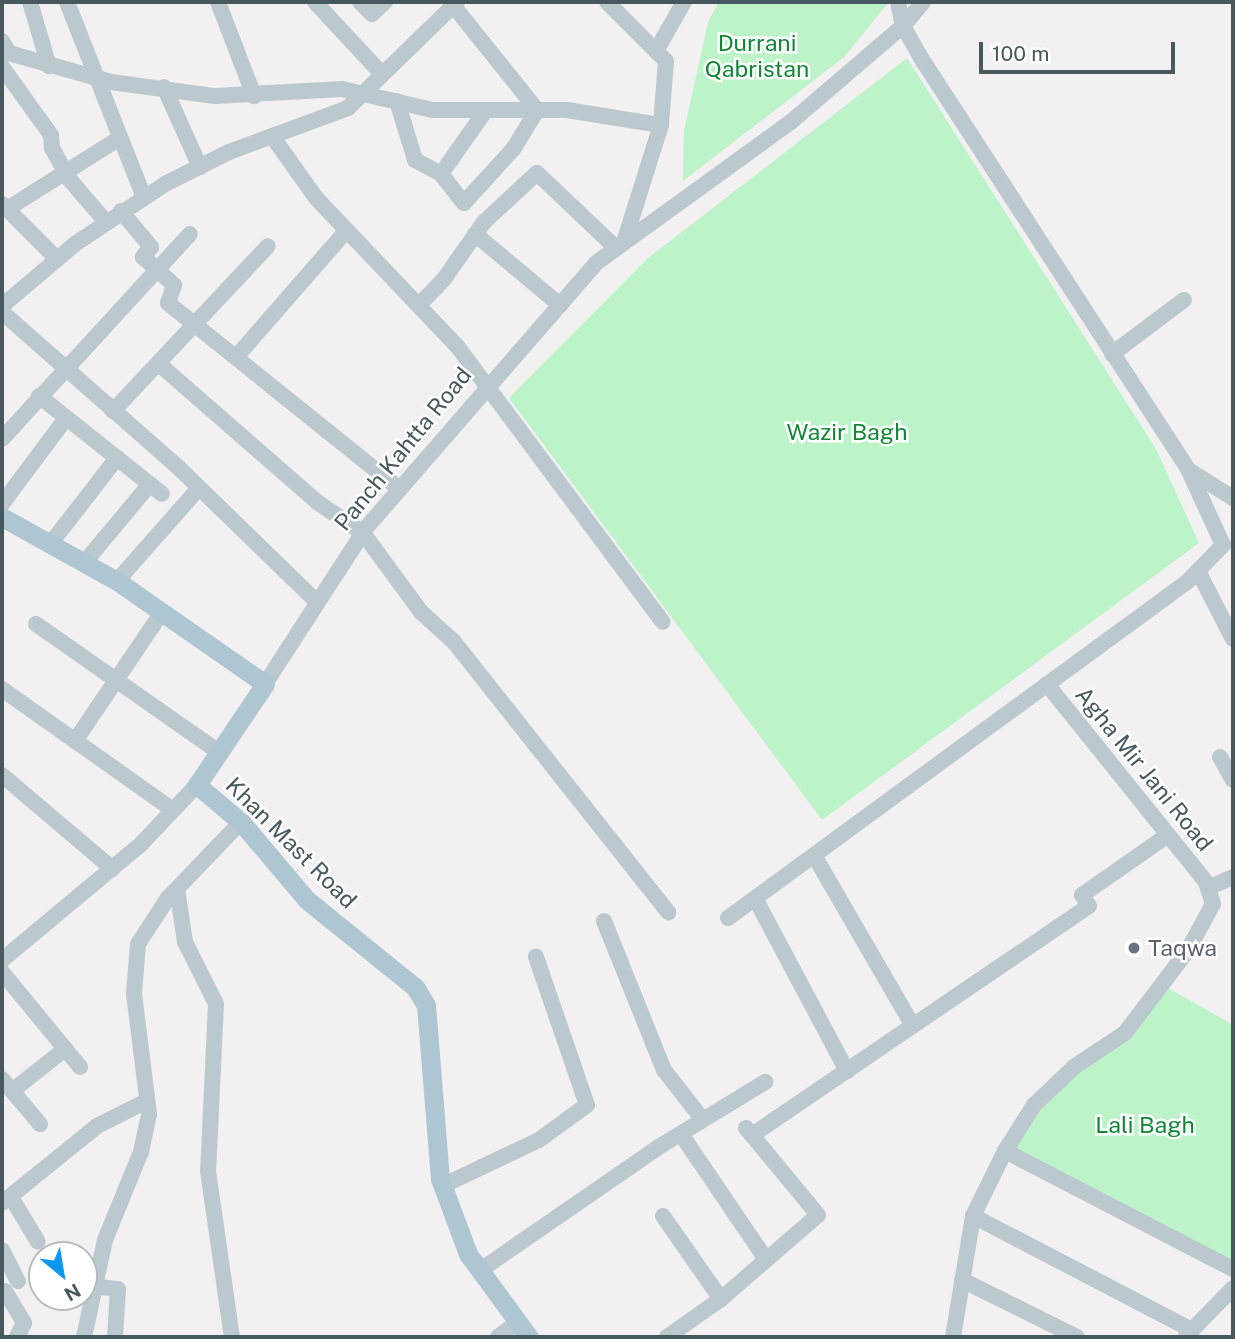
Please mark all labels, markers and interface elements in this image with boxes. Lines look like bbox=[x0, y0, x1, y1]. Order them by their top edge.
scale bar bbox=[983, 28, 1179, 72]
park label: Durrani Qabristan bbox=[705, 29, 809, 83]
text: 100 m bbox=[992, 41, 1049, 66]
street label: Panch Kahtta Road bbox=[329, 362, 477, 536]
park label: Wazir Bagh bbox=[787, 418, 907, 446]
street label: Agha Mir Jani Road bbox=[1069, 681, 1219, 857]
street label: Khan Mast Road bbox=[220, 772, 362, 914]
place label: Taqwa bbox=[1148, 934, 1217, 962]
marker: Taqwa bbox=[1126, 940, 1142, 956]
park label: Lali Bagh bbox=[1095, 1111, 1195, 1139]
north arrow bbox=[28, 1241, 98, 1311]
text: N bbox=[61, 1279, 84, 1306]

